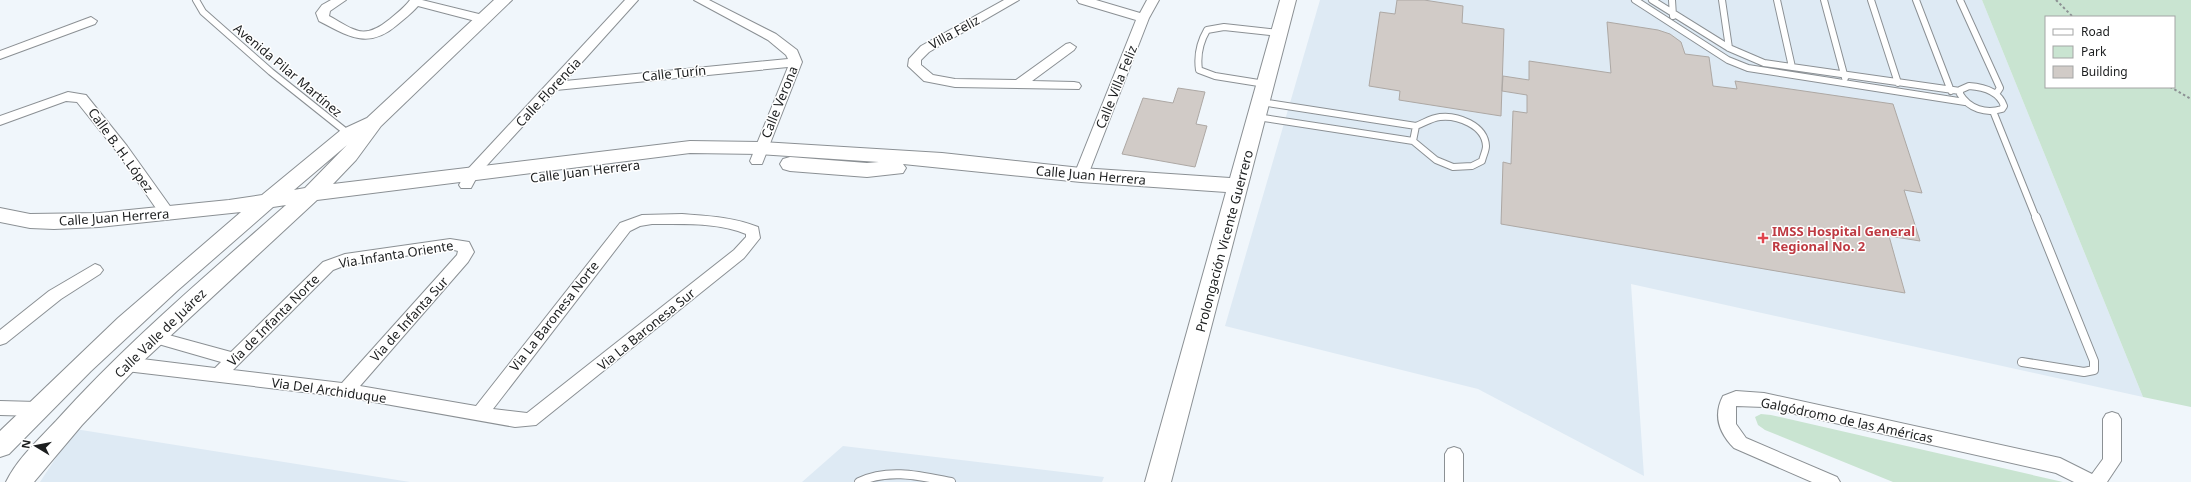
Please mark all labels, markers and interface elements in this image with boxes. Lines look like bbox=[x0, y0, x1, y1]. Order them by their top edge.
street label: Villa Feliz bbox=[925, 11, 983, 53]
legend bbox=[2045, 16, 2175, 88]
street label: Avenida Pilar Martínez bbox=[230, 19, 346, 121]
text: Road bbox=[2081, 23, 2110, 40]
street label: Calle Villa Feliz bbox=[1091, 43, 1141, 131]
text: Park bbox=[2081, 43, 2107, 60]
street label: Calle Florencia bbox=[511, 54, 585, 130]
street label: Calle Turín bbox=[641, 61, 707, 85]
street label: Calle Verona bbox=[756, 63, 802, 141]
text: Building bbox=[2081, 63, 2128, 80]
street label: Calle B. H. López bbox=[84, 104, 158, 196]
street label: Prolongación Vicente Guerrero bbox=[1191, 148, 1257, 334]
street label: Calle Juan Herrera bbox=[529, 155, 641, 187]
street label: Calle Juan Herrera bbox=[1035, 161, 1147, 189]
street label: Calle Juan Herrera bbox=[58, 204, 170, 230]
place label: IMSS Hospital General Regional No. 2 bbox=[1772, 222, 1915, 255]
marker: IMSS Hospital General Regional No. 2 bbox=[1757, 232, 1769, 244]
street label: Via Infanta Oriente bbox=[337, 236, 455, 272]
street label: Via La Baronesa Norte bbox=[505, 257, 603, 375]
street label: Via de Infanta Norte bbox=[223, 270, 323, 370]
street label: Via de Infanta Sur bbox=[366, 272, 452, 365]
street label: Calle Valle de Juárez bbox=[110, 284, 210, 382]
street label: Via La Baronesa Sur bbox=[593, 284, 699, 374]
street label: Via Del Archiduque bbox=[270, 373, 388, 407]
street label: Galgódromo de las Américas bbox=[1759, 393, 1935, 447]
north arrow bbox=[16, 426, 56, 466]
text: N bbox=[17, 438, 34, 450]

